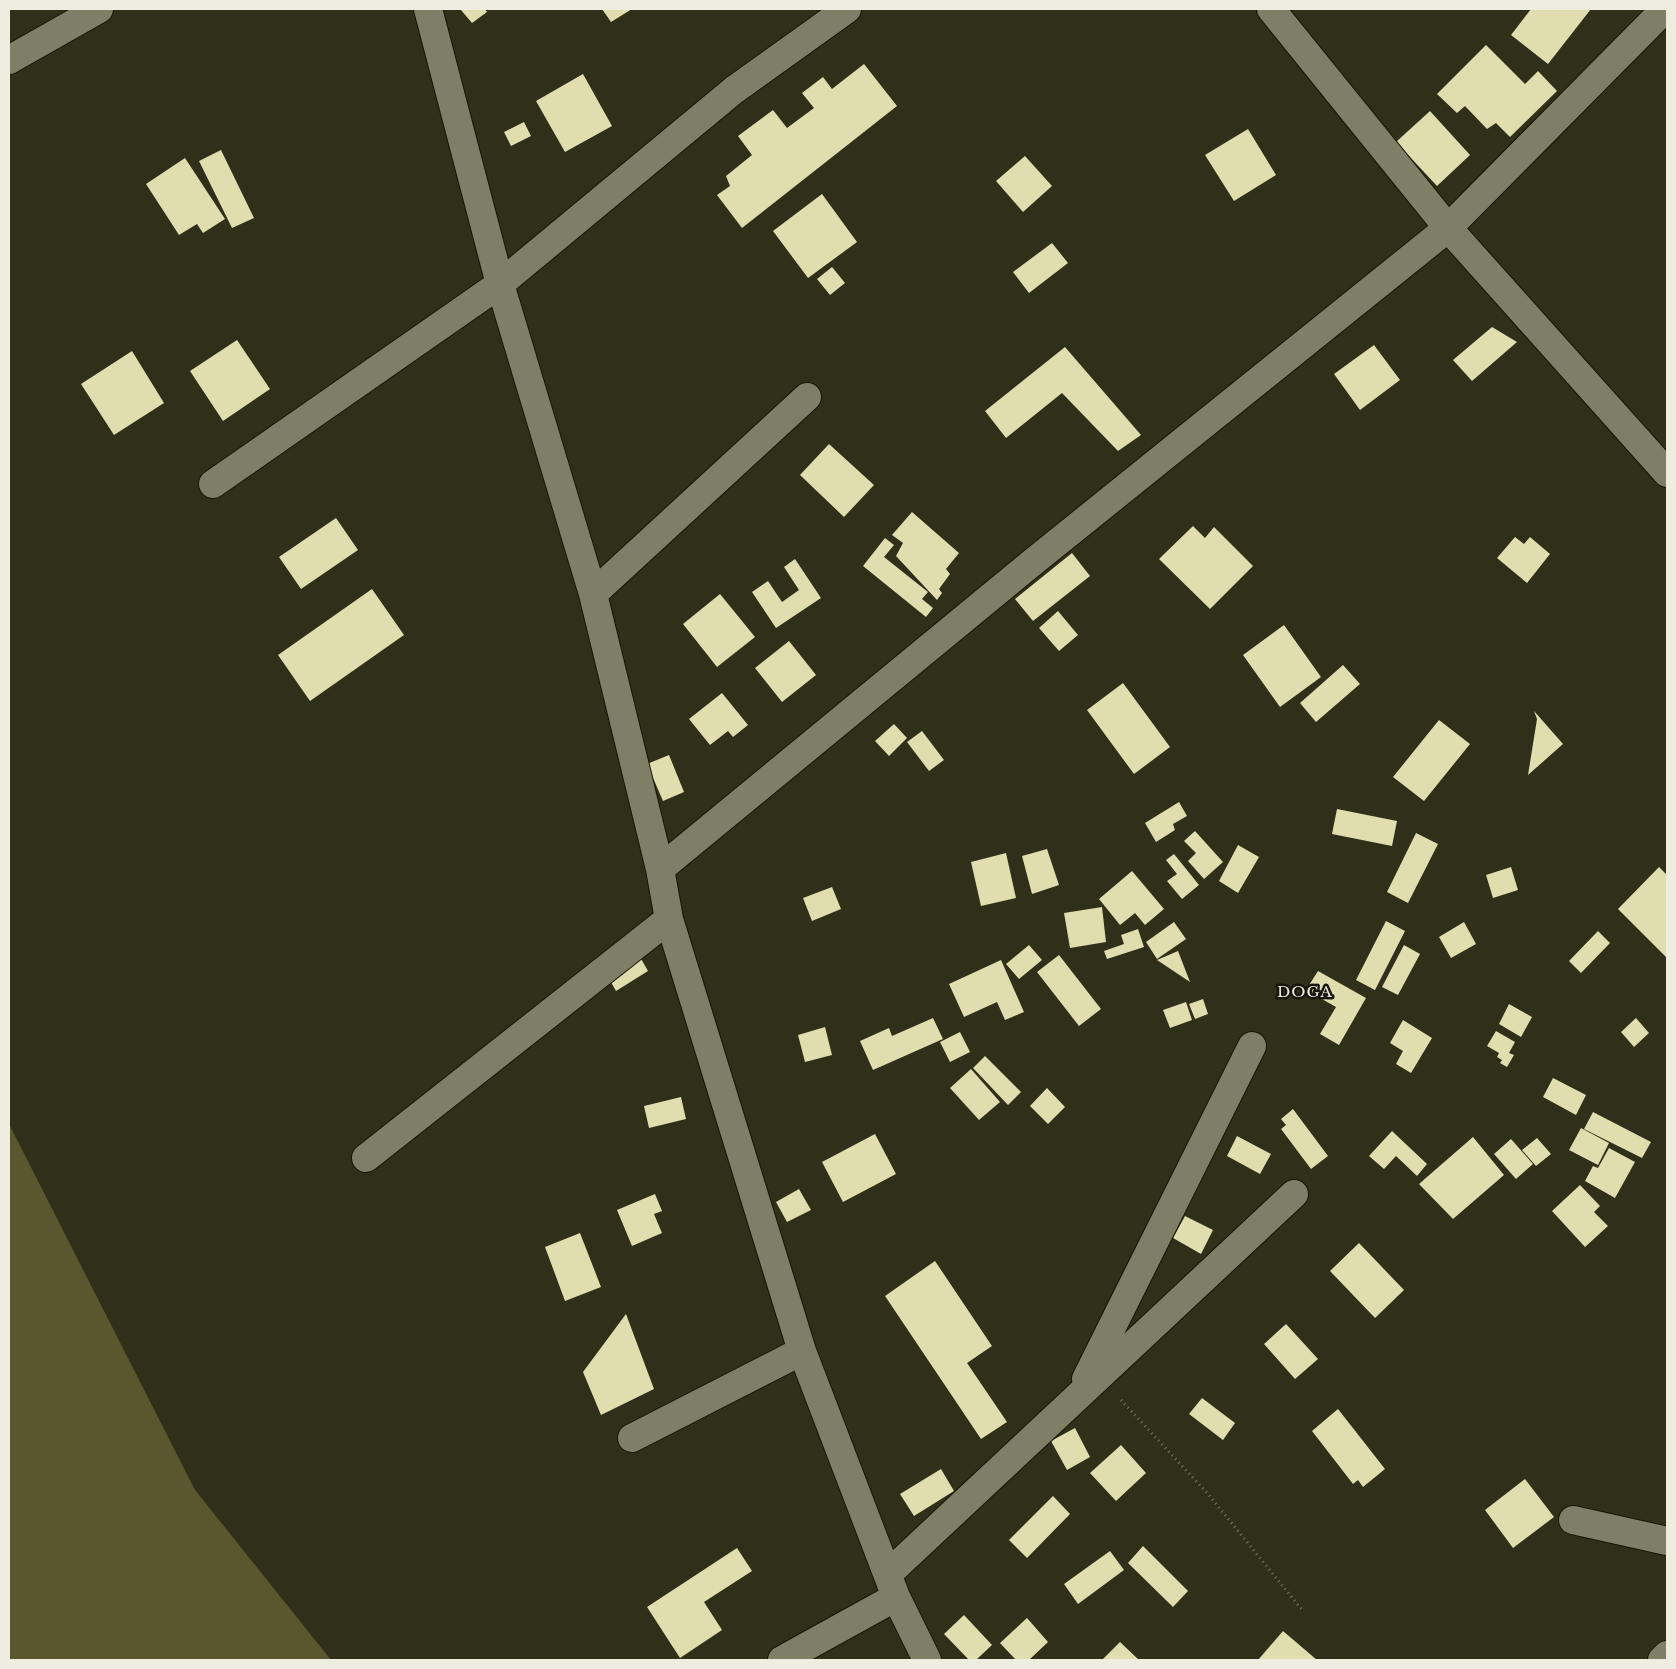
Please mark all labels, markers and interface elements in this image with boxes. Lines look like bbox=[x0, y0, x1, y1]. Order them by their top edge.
district label: DOGA bbox=[1277, 984, 1333, 1002]

